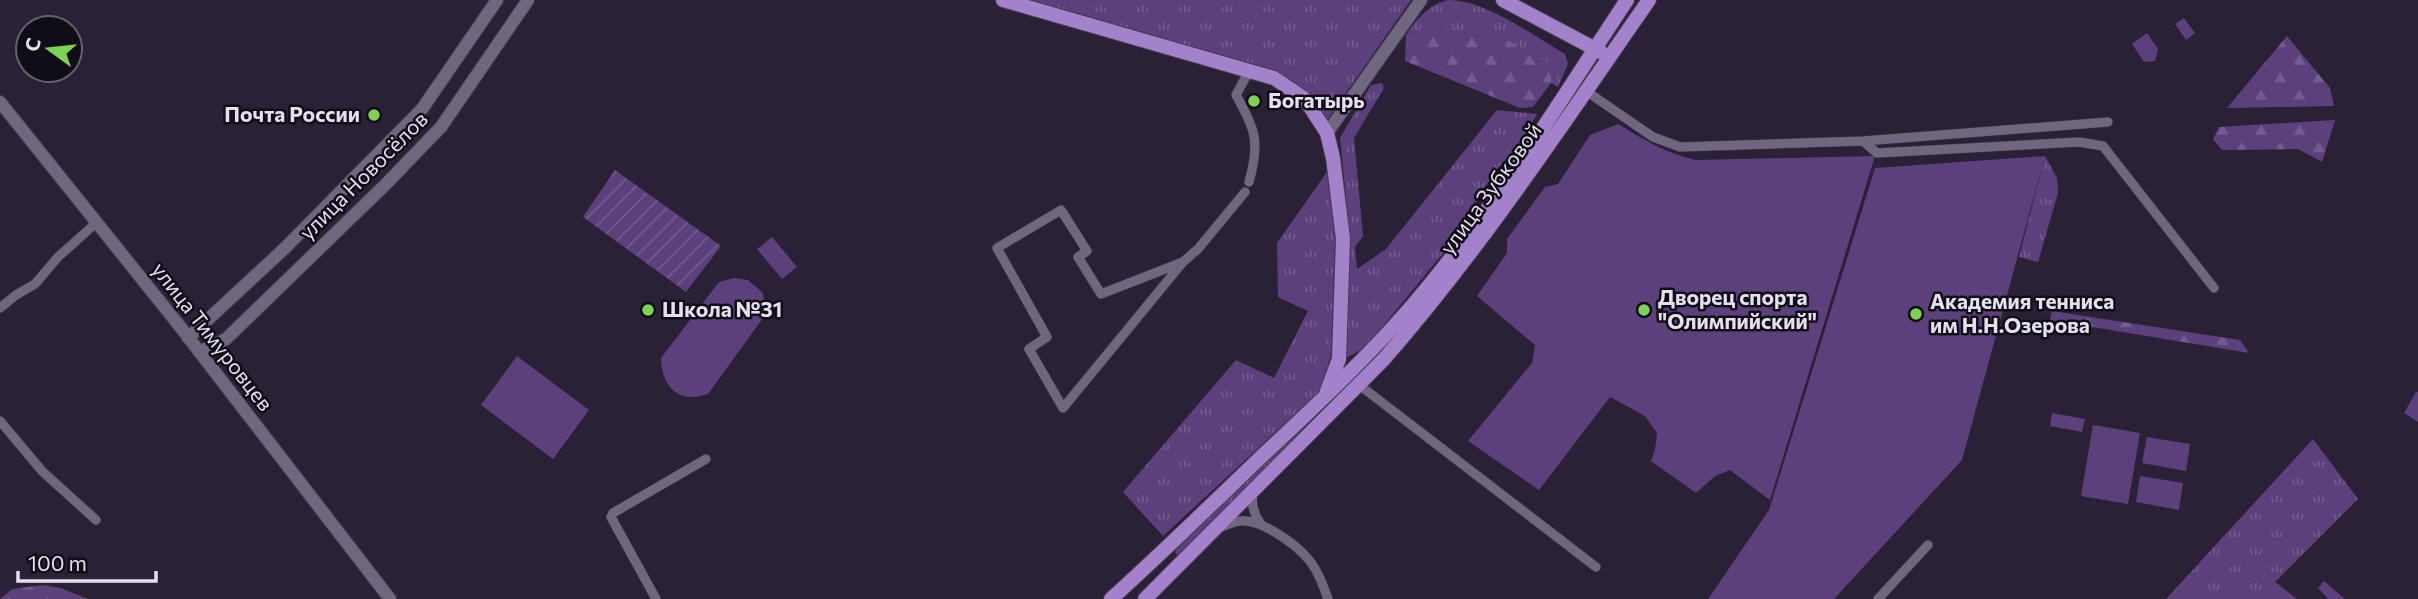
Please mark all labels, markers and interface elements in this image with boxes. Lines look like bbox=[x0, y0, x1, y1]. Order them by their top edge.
north arrow bbox=[14, 14, 84, 84]
text: С bbox=[19, 35, 45, 54]
place label: Богатырь bbox=[1268, 87, 1365, 112]
marker: Богатырь bbox=[1246, 93, 1262, 109]
place label: Почта России bbox=[224, 101, 360, 126]
street label: улица Новосёлов bbox=[294, 106, 432, 244]
marker: Почта России bbox=[366, 107, 382, 123]
street label: улица Зубковой bbox=[1434, 118, 1546, 259]
street label: улица Тимуровцев bbox=[148, 257, 279, 415]
place label: Дворец спорта "Олимпийский" bbox=[1658, 284, 1817, 333]
place label: Академия тенниса им Н.Н.Озерова bbox=[1930, 288, 2114, 337]
place label: Школа №31 bbox=[662, 296, 782, 321]
marker: Школа №31 bbox=[640, 302, 656, 318]
marker: Дворец спорта "Олимпийский" bbox=[1636, 302, 1652, 318]
marker: Академия тенниса им Н.Н.Озерова bbox=[1908, 306, 1924, 322]
scale bar bbox=[18, 540, 156, 584]
text: 100 m bbox=[28, 550, 87, 575]

